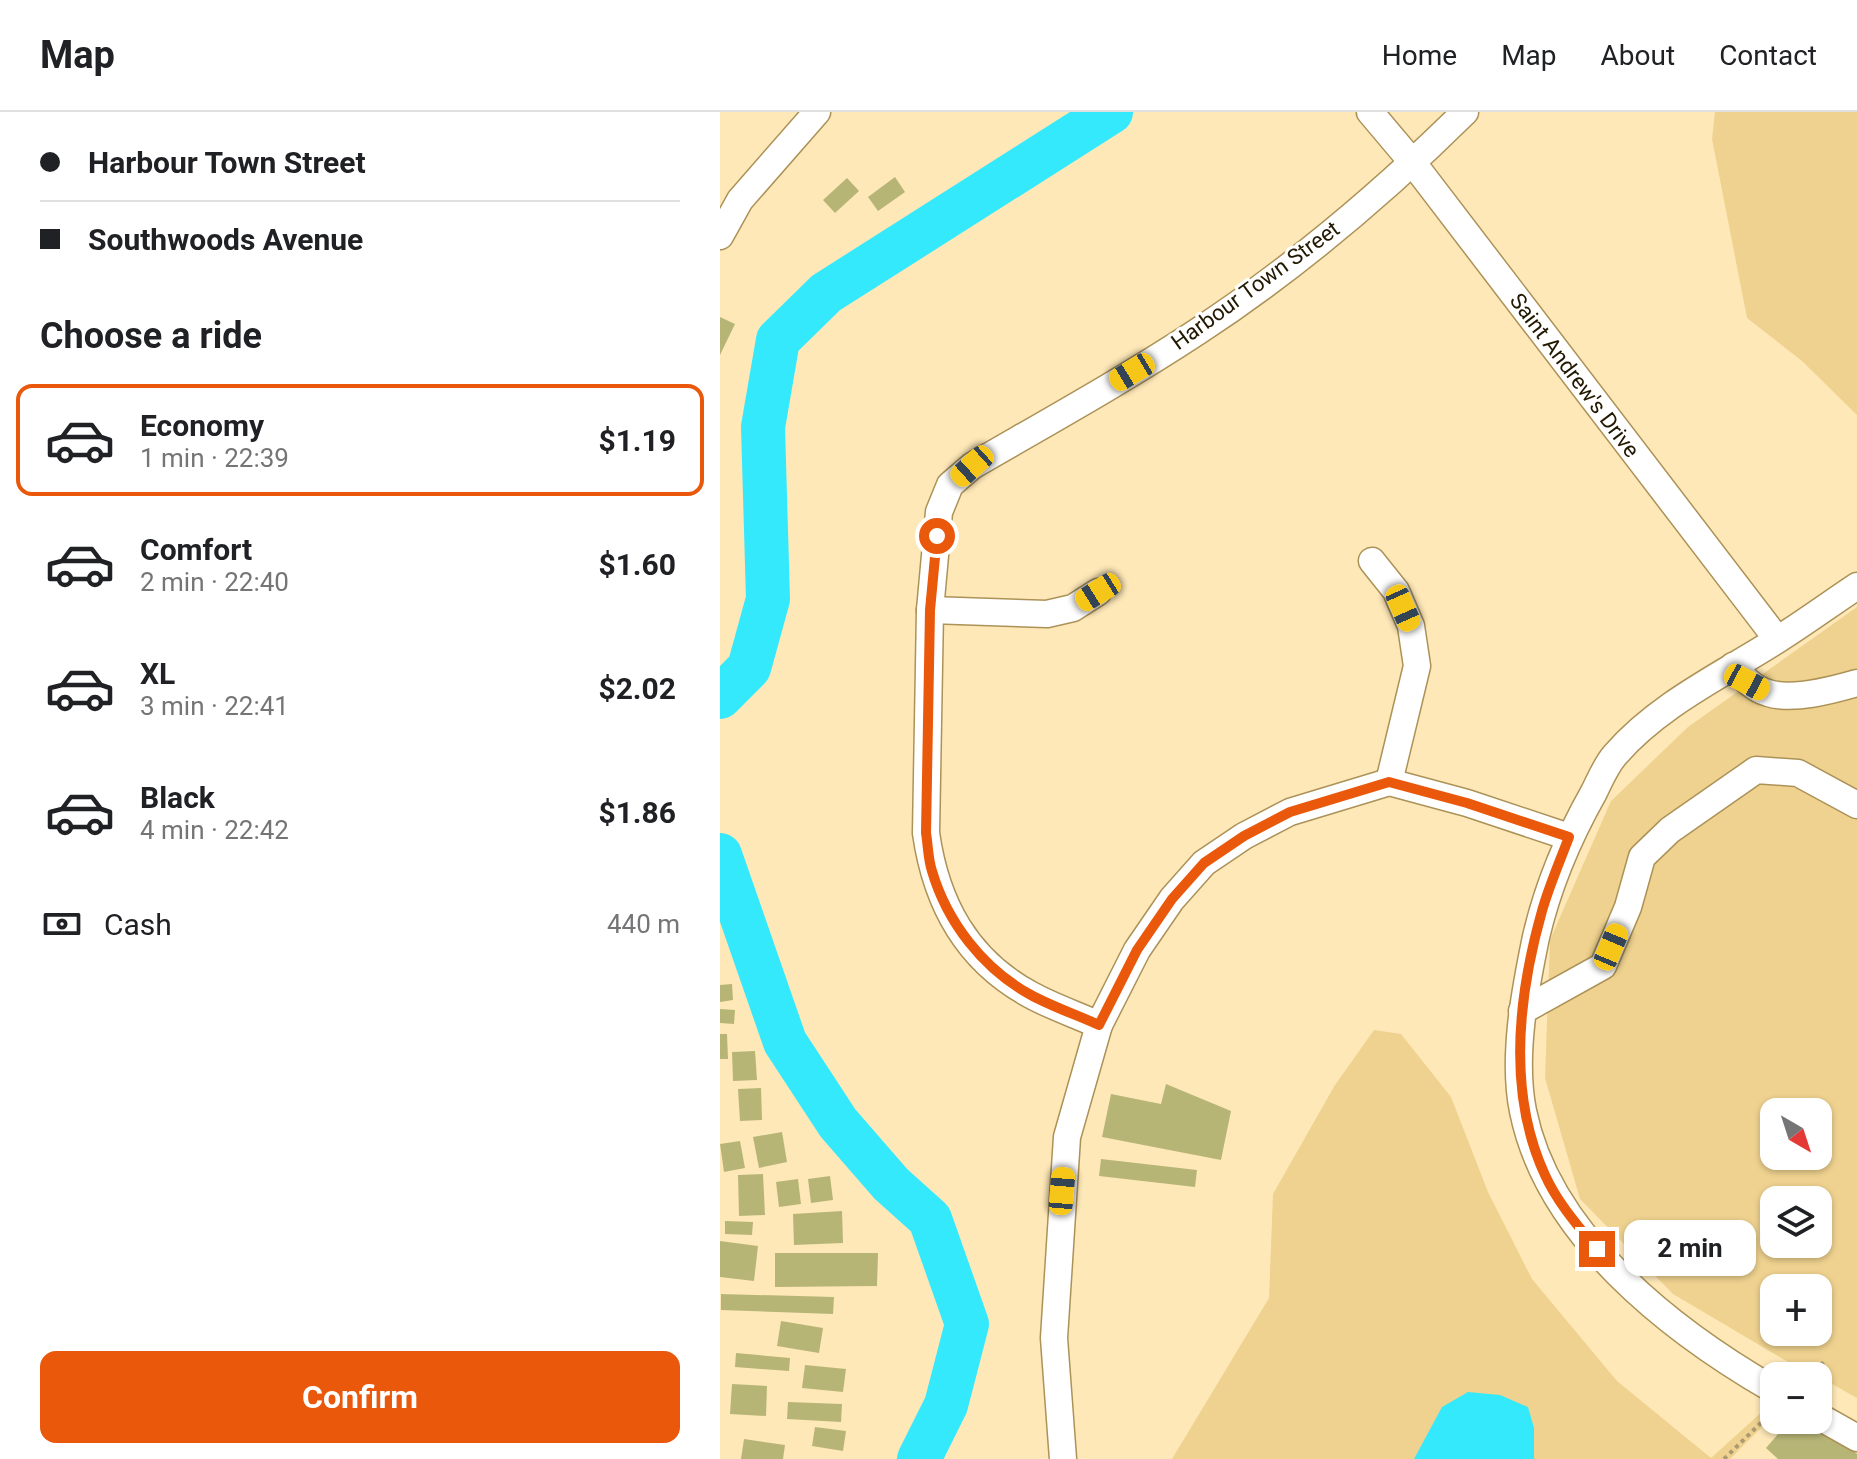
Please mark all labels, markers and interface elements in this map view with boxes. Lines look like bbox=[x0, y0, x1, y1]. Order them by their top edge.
text: Map bbox=[40, 33, 115, 77]
text: Home bbox=[1382, 39, 1457, 72]
text: Map bbox=[1501, 39, 1557, 72]
text: About bbox=[1601, 39, 1675, 72]
text: Contact bbox=[1719, 39, 1817, 72]
text: Harbour Town Street bbox=[88, 145, 366, 180]
street label: Harbour Town Street bbox=[1166, 216, 1344, 355]
text: Southwoods Avenue bbox=[88, 222, 363, 257]
street label: Saint Andrew's Drive bbox=[1505, 288, 1644, 462]
text: Choose a ride bbox=[40, 315, 262, 357]
car bbox=[1105, 349, 1159, 395]
icon: car bbox=[44, 404, 116, 476]
text: Economy bbox=[140, 408, 264, 443]
text: $1.19 bbox=[598, 423, 676, 458]
car bbox=[946, 441, 998, 491]
text: 1 min · 22:39 bbox=[140, 443, 289, 473]
route start bbox=[919, 518, 955, 554]
icon: car bbox=[44, 528, 116, 600]
text: Comfort bbox=[140, 532, 252, 567]
text: $1.60 bbox=[598, 547, 676, 582]
text: 2 min · 22:40 bbox=[140, 567, 289, 597]
car bbox=[1071, 569, 1125, 615]
car bbox=[1382, 581, 1424, 635]
icon: car bbox=[44, 652, 116, 724]
text: XL bbox=[140, 656, 175, 691]
car bbox=[1720, 660, 1774, 704]
text: $2.02 bbox=[598, 671, 676, 706]
text: 3 min · 22:41 bbox=[140, 691, 289, 721]
icon: car bbox=[44, 776, 116, 848]
text: Black bbox=[140, 780, 215, 815]
text: $1.86 bbox=[598, 795, 676, 830]
text: 4 min · 22:42 bbox=[140, 815, 289, 845]
icon: cash bbox=[40, 902, 84, 946]
text: Cash bbox=[104, 907, 172, 942]
text: 440 m bbox=[607, 909, 680, 939]
car bbox=[1591, 920, 1631, 974]
north arrow bbox=[1760, 1098, 1832, 1170]
map controls bbox=[1760, 1098, 1832, 1434]
car bbox=[1048, 1166, 1076, 1216]
button: layers bbox=[1760, 1186, 1832, 1258]
callout: 2 min bbox=[1625, 1221, 1757, 1277]
route end bbox=[1579, 1231, 1615, 1267]
text: 2 min bbox=[1657, 1233, 1723, 1263]
button: + bbox=[1760, 1274, 1832, 1346]
button: Confirm bbox=[40, 1351, 680, 1443]
button: − bbox=[1760, 1362, 1832, 1434]

